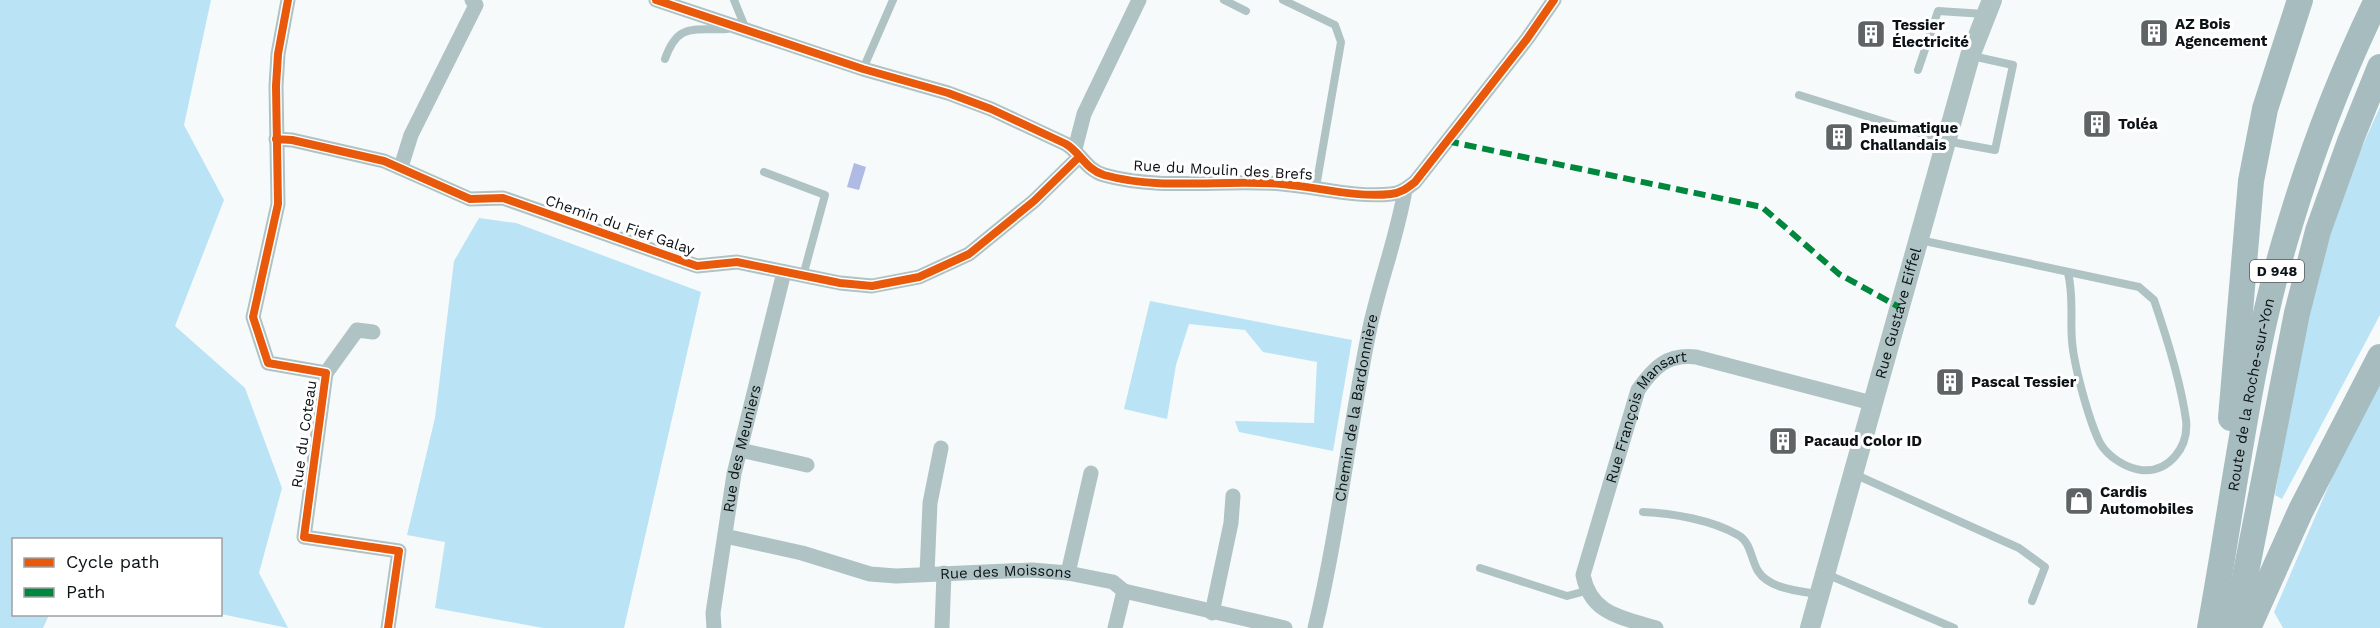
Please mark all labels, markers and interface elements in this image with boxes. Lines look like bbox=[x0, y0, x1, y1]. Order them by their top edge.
place label: AZ Bois Agencement bbox=[2175, 15, 2268, 50]
place label: Tessier Électricité bbox=[1892, 16, 1969, 51]
building icon: AZ Bois Agencement bbox=[2138, 17, 2170, 49]
building icon: Tessier Électricité bbox=[1855, 18, 1887, 50]
building icon: Toléa bbox=[2081, 108, 2113, 140]
place label: Toléa bbox=[2118, 115, 2158, 133]
place label: Pneumatique Challandais bbox=[1860, 119, 1958, 154]
building icon: Pneumatique Challandais bbox=[1823, 121, 1855, 153]
street label: Rue du Moulin des Brefs bbox=[1133, 156, 1313, 184]
street label: Chemin du Fief Galay bbox=[543, 191, 697, 259]
street label: Rue Gustave Eiffel bbox=[1871, 245, 1925, 381]
road number: D 948 bbox=[2250, 260, 2304, 282]
street label: Route de la Roche-sur-Yon bbox=[2224, 296, 2278, 493]
street label: Chemin de la Bardonnière bbox=[1331, 312, 1382, 503]
street label: Rue François Mansart bbox=[1602, 347, 1688, 485]
building icon: Pascal Tessier bbox=[1934, 366, 1966, 398]
place label: Pascal Tessier bbox=[1971, 373, 2077, 391]
street label: Rue du Coteau bbox=[288, 379, 320, 489]
street label: Rue des Meuniers bbox=[719, 383, 765, 514]
building icon: Pacaud Color ID bbox=[1767, 425, 1799, 457]
place label: Pacaud Color ID bbox=[1804, 432, 1922, 450]
place label: Cardis Automobiles bbox=[2100, 483, 2193, 518]
shop icon: Cardis Automobiles bbox=[2063, 485, 2095, 517]
legend bbox=[12, 538, 222, 616]
text: Cycle path bbox=[66, 551, 160, 572]
street label: Rue des Moissons bbox=[940, 561, 1072, 583]
text: Path bbox=[66, 581, 106, 602]

